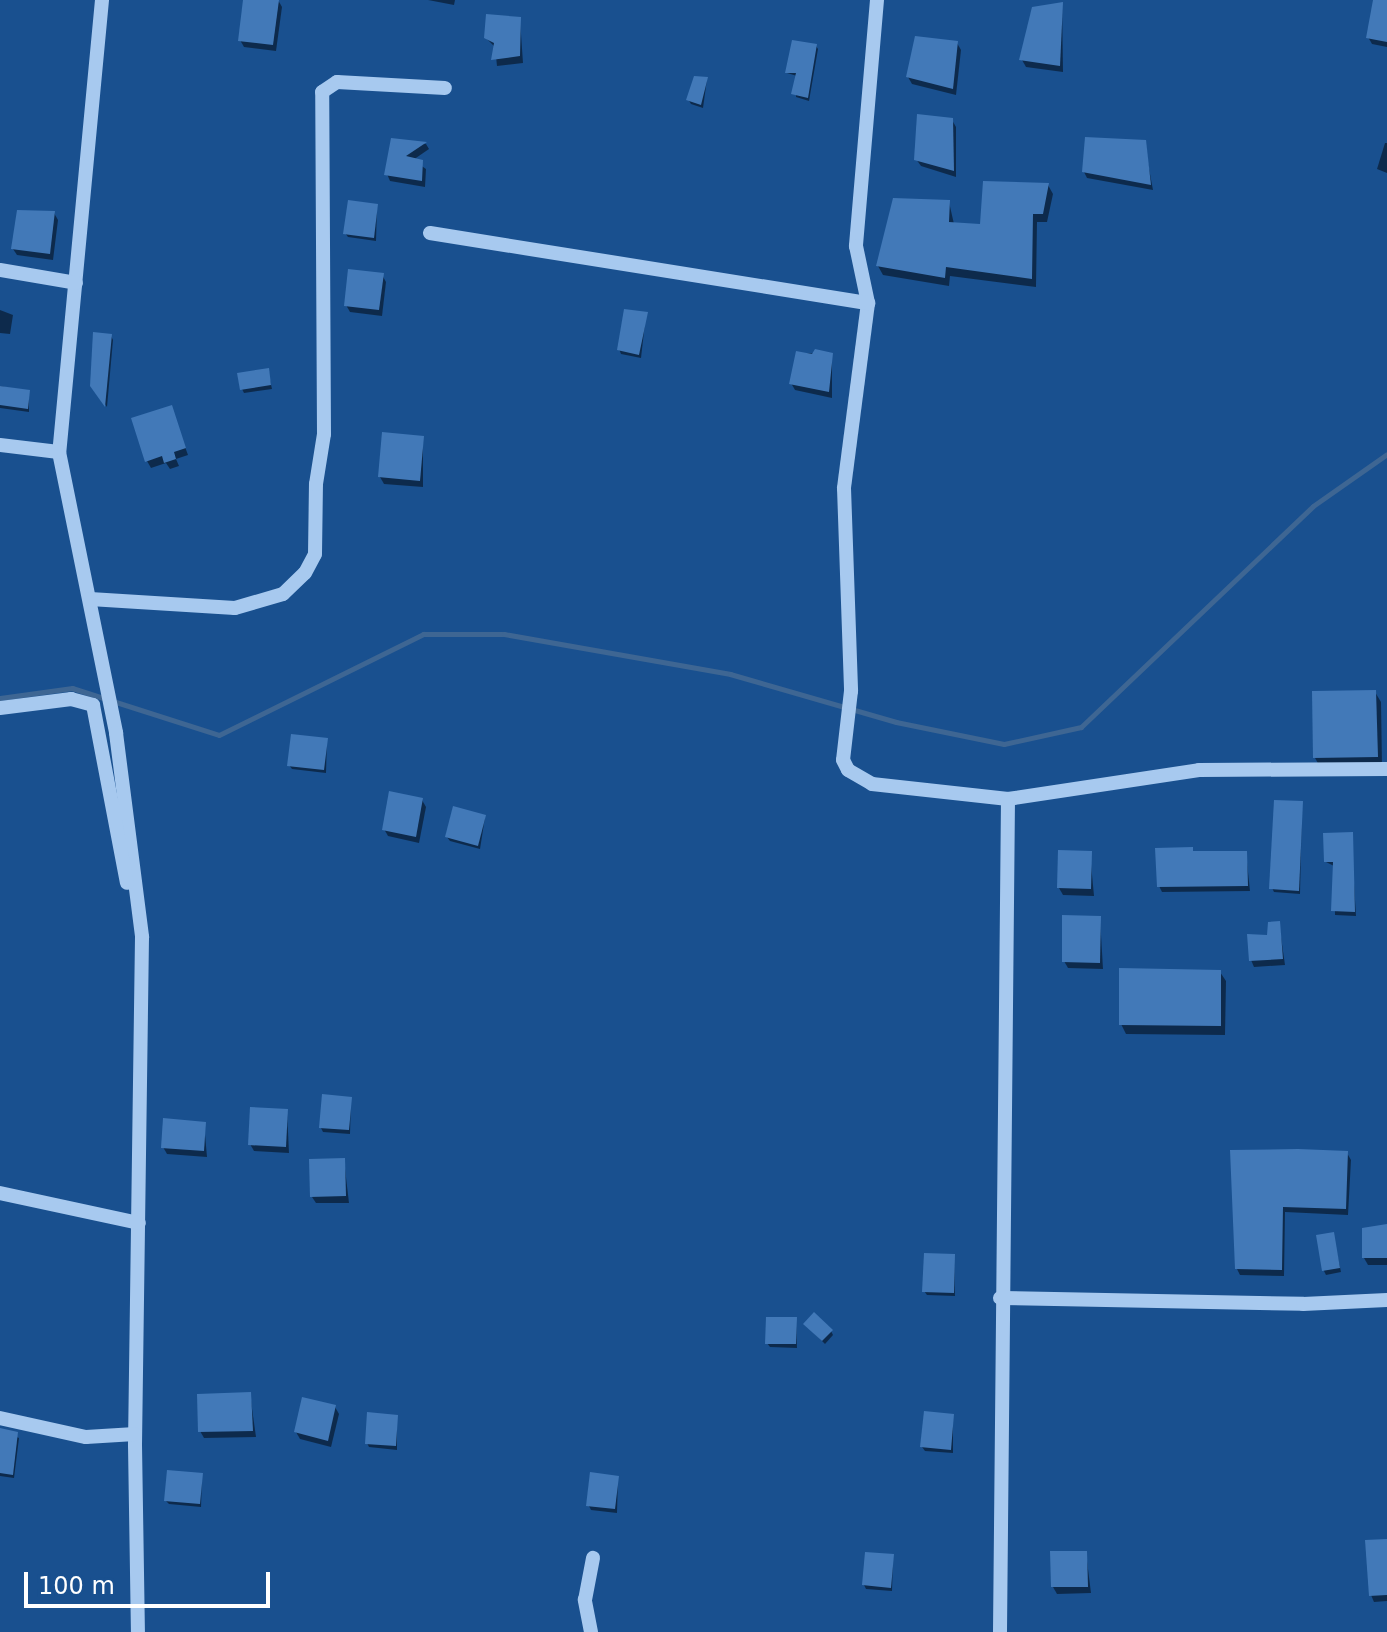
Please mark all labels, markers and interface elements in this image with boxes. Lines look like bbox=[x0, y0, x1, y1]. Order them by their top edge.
scale bar bbox=[28, 1556, 274, 1606]
text: 100 m bbox=[38, 1572, 115, 1600]

